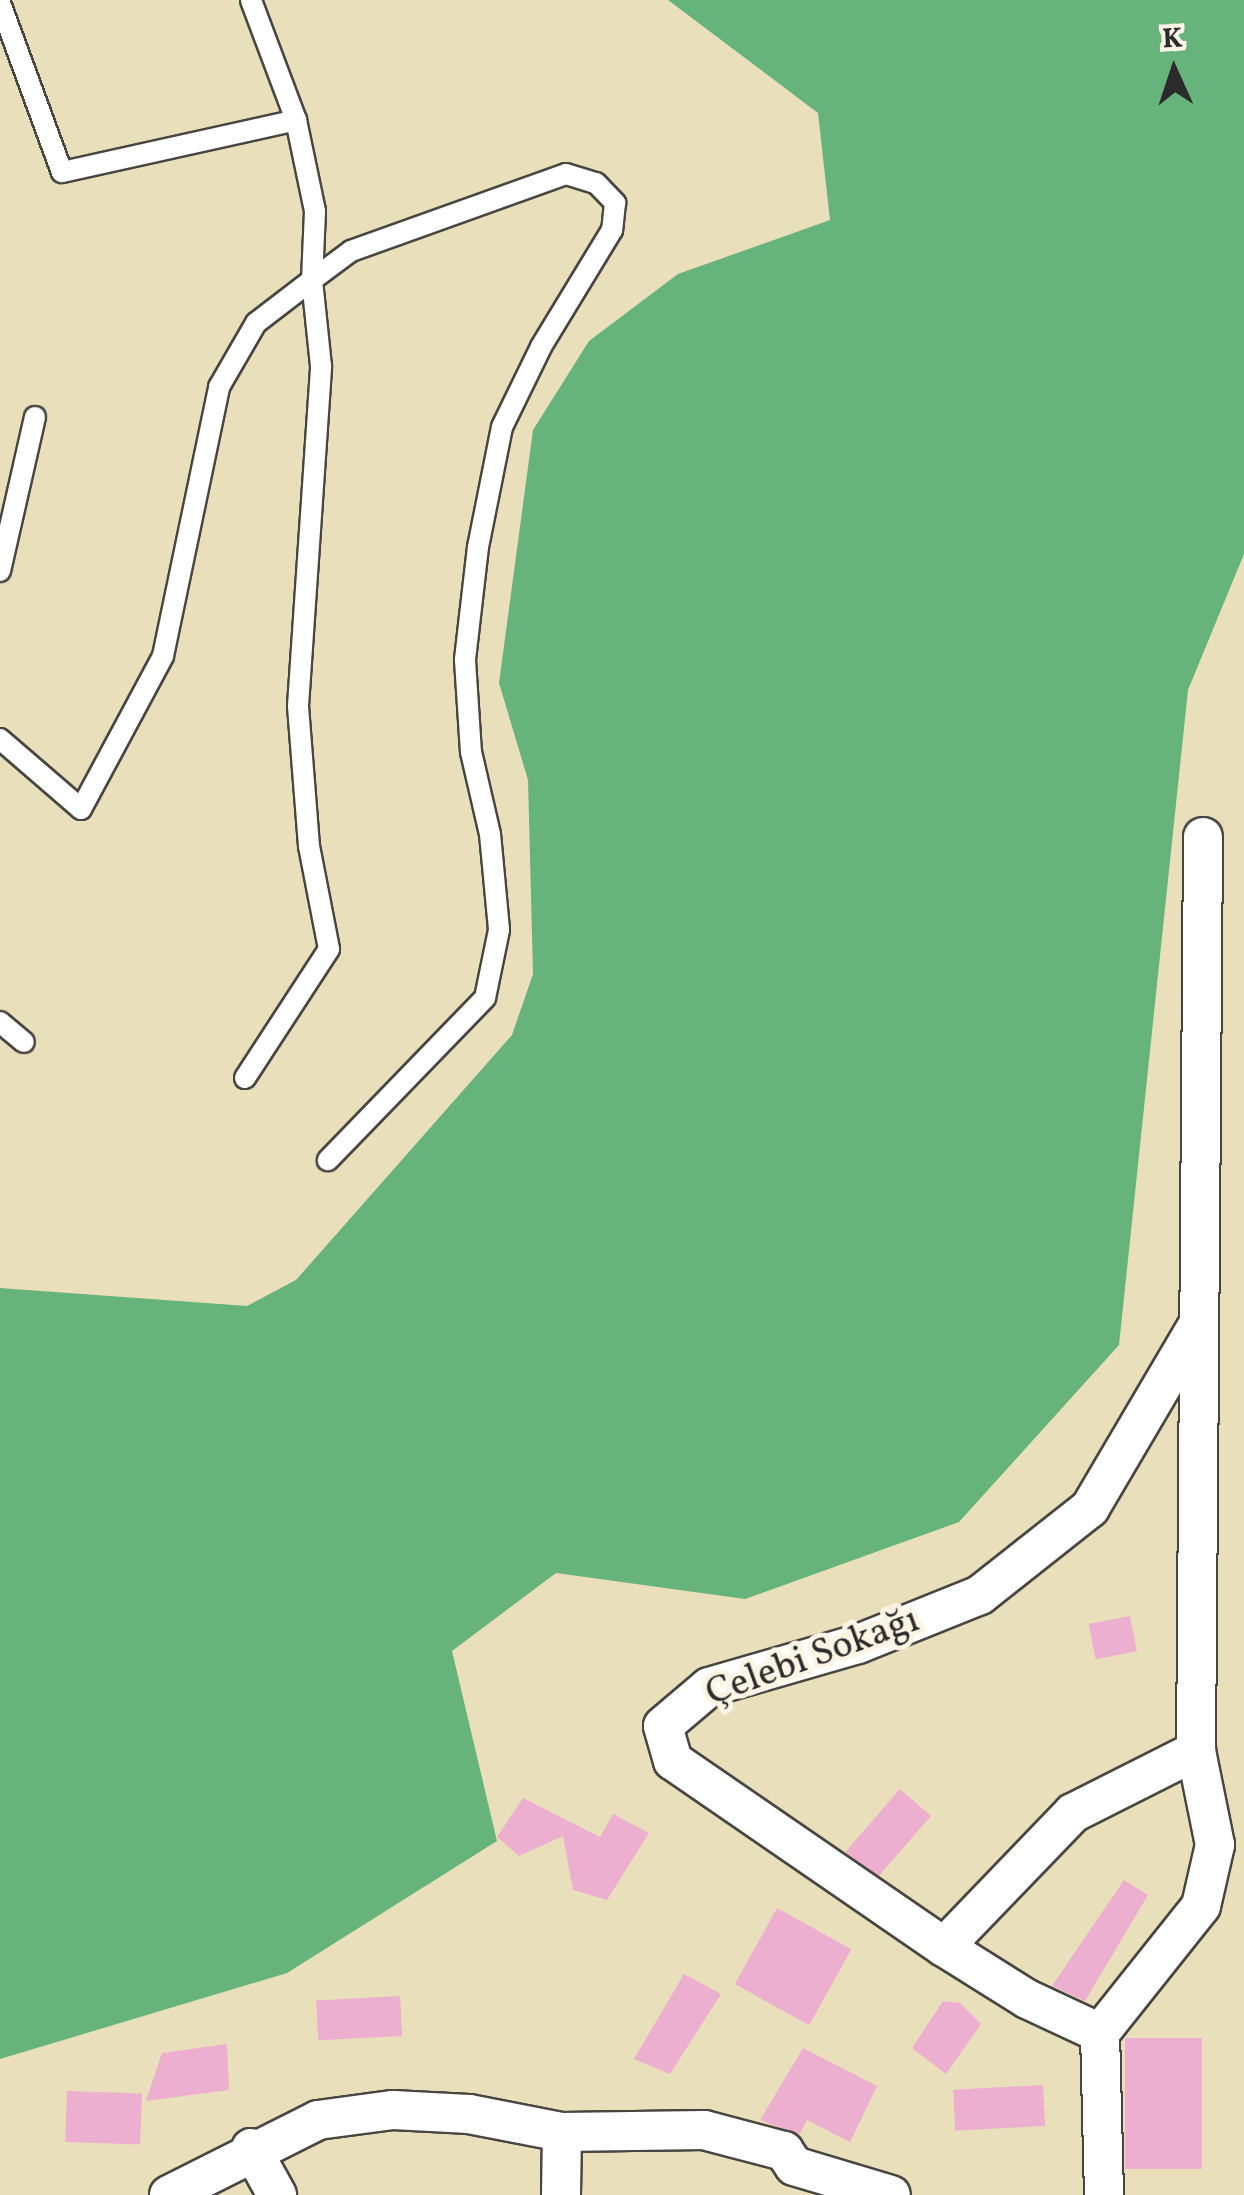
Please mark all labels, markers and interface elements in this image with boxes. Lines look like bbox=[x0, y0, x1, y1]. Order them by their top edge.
north arrow bbox=[1124, 20, 1224, 120]
text: K bbox=[1161, 20, 1184, 60]
street label: Çelebi Sokağı bbox=[700, 1598, 926, 1718]

